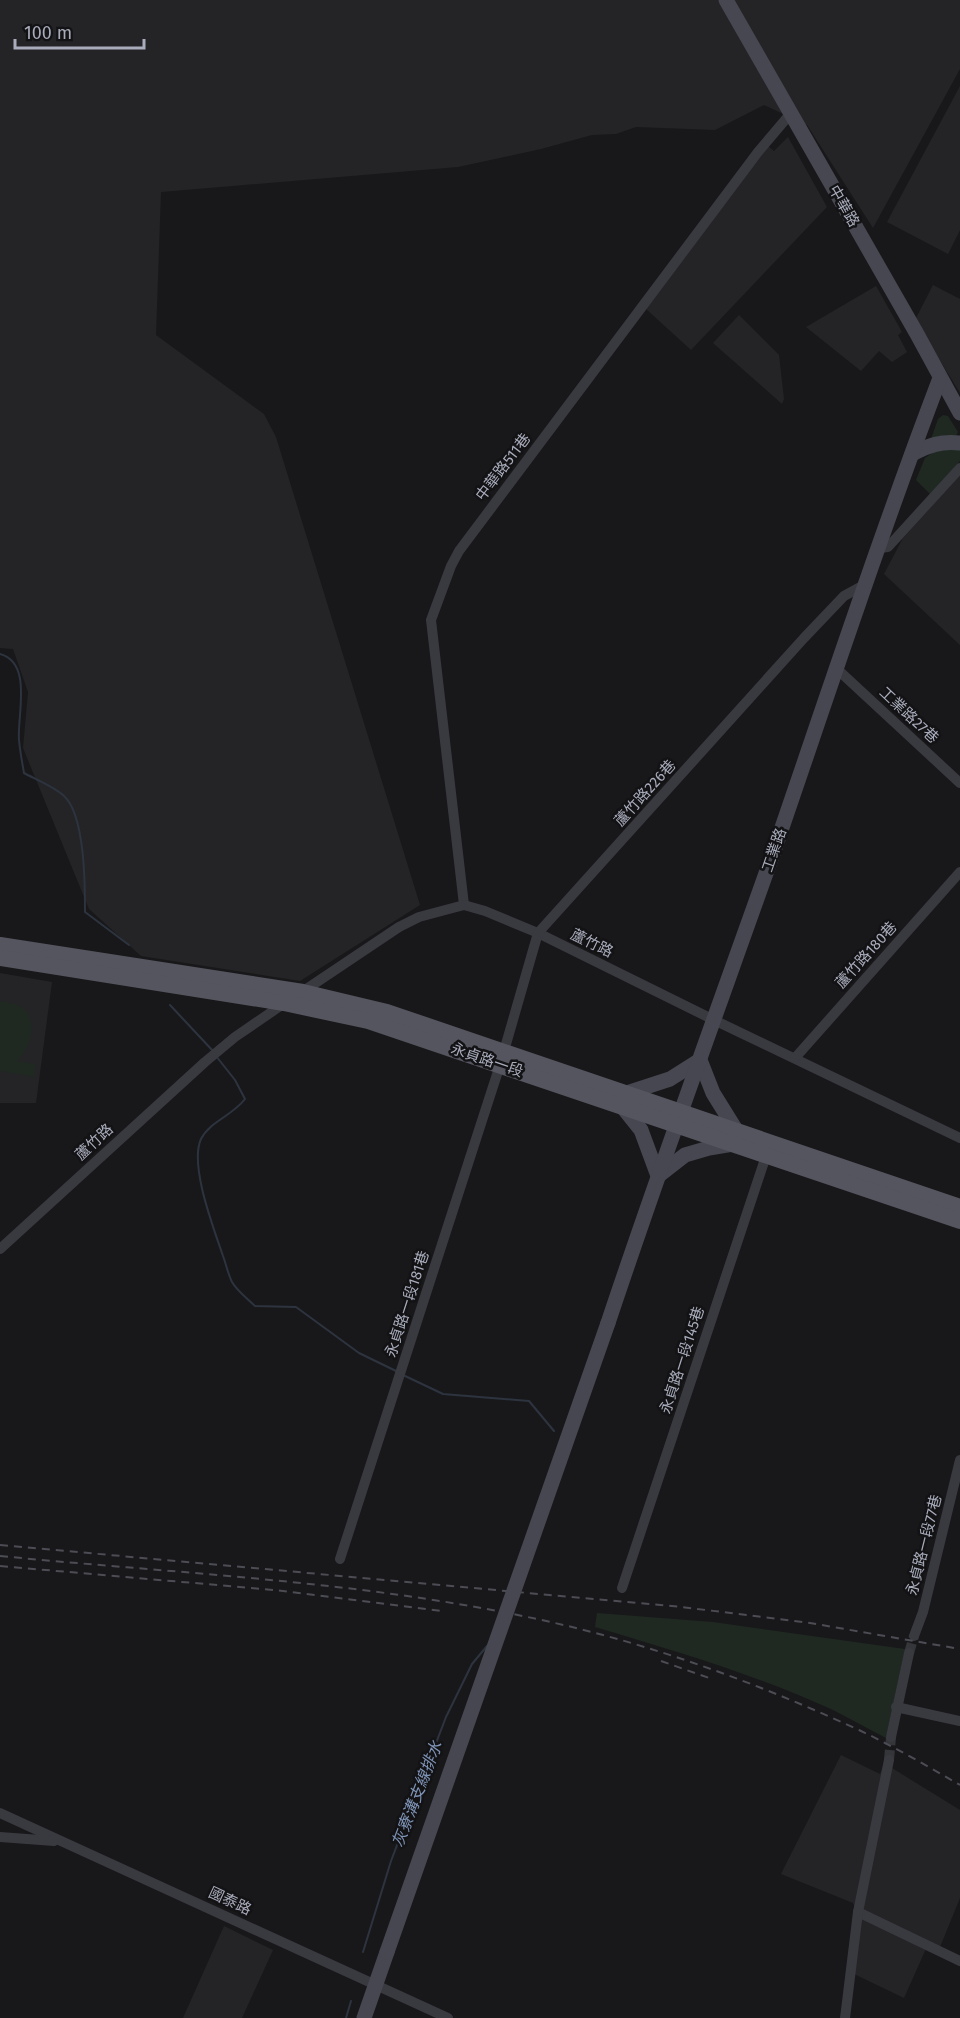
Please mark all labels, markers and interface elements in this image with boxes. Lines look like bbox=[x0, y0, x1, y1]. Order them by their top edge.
scale bar bbox=[15, 12, 144, 50]
text: 100 m bbox=[24, 22, 72, 44]
street label: 中華路 bbox=[825, 182, 863, 230]
street label: 中華路511巷 bbox=[472, 430, 534, 504]
street label: 工業路27巷 bbox=[876, 683, 942, 747]
street label: 蘆竹路226巷 bbox=[611, 756, 679, 830]
street label: 工業路 bbox=[758, 826, 790, 874]
street label: 蘆竹路180巷 bbox=[831, 918, 901, 992]
street label: 蘆竹路 bbox=[568, 925, 616, 961]
street label: 永貞路一段 bbox=[449, 1039, 525, 1081]
street label: 蘆竹路 bbox=[71, 1120, 117, 1164]
street label: 永貞路一段181巷 bbox=[381, 1249, 433, 1359]
street label: 永貞路一段145巷 bbox=[656, 1304, 708, 1416]
street label: 永貞路一段77巷 bbox=[903, 1493, 945, 1597]
water label: 灰寮溝支線排水 bbox=[388, 1737, 446, 1850]
street label: 國泰路 bbox=[206, 1883, 254, 1919]

